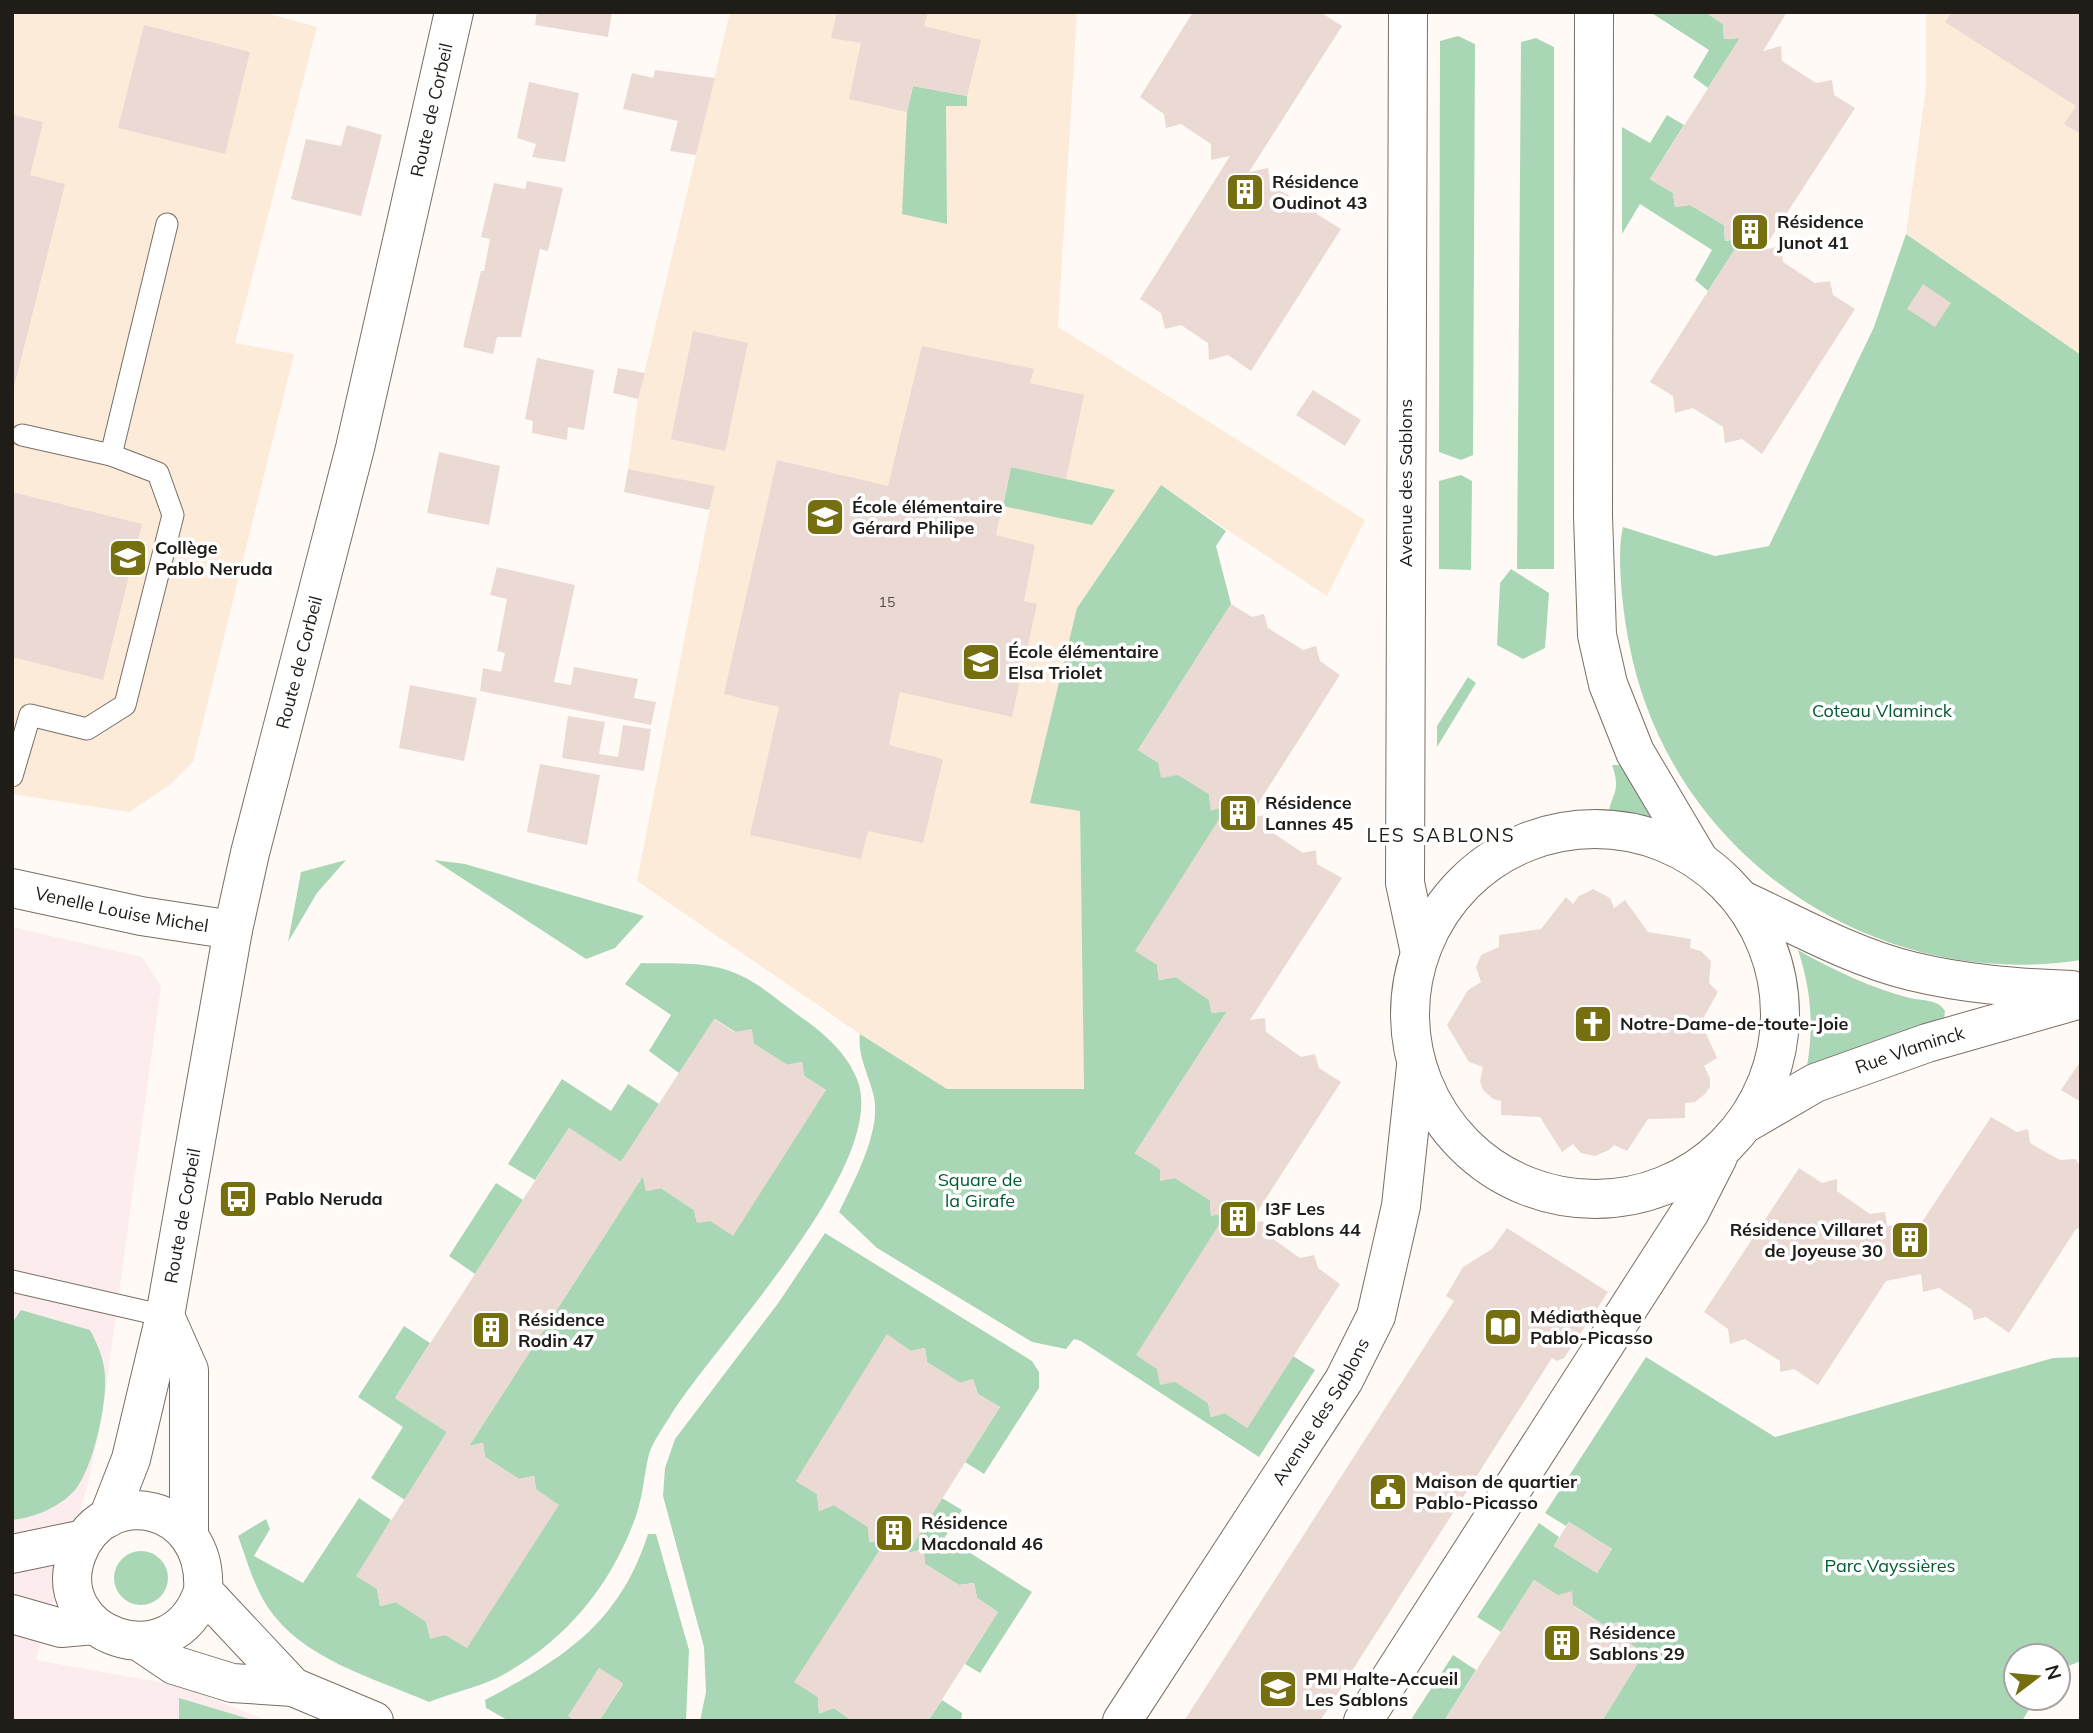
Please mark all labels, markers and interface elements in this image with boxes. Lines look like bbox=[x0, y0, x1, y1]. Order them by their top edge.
street label: Route de Corbeil bbox=[405, 41, 458, 179]
place label: Résidence Oudinot 43 bbox=[1272, 170, 1368, 214]
building icon: Résidence Oudinot 43 bbox=[1224, 171, 1266, 213]
place label: Résidence Junot 41 bbox=[1777, 210, 1864, 254]
building icon: Résidence Junot 41 bbox=[1729, 211, 1771, 253]
street label: Avenue des Sablons bbox=[1394, 399, 1417, 567]
place label: École élémentaire Gérard Philipe bbox=[852, 495, 1003, 539]
school or university icon: École élémentaire Gérard Philipe bbox=[804, 496, 846, 538]
place label: Collège Pablo Neruda bbox=[155, 536, 273, 580]
school or university icon: Collège Pablo Neruda bbox=[107, 537, 149, 579]
street label: Route de Corbeil bbox=[271, 593, 327, 731]
house number: 15 bbox=[879, 593, 895, 611]
place label: École élémentaire Elsa Triolet bbox=[1008, 640, 1159, 684]
school or university icon: École élémentaire Elsa Triolet bbox=[960, 641, 1002, 683]
park label: Coteau Vlaminck bbox=[1812, 699, 1953, 722]
place label: Résidence Lannes 45 bbox=[1265, 791, 1354, 835]
building icon: Résidence Lannes 45 bbox=[1217, 792, 1259, 834]
district label: LES SABLONS bbox=[1366, 823, 1516, 847]
street label: Venelle Louise Michel bbox=[33, 881, 210, 937]
church icon: Notre-Dame-de-toute-Joie bbox=[1572, 1003, 1614, 1045]
place label: Notre-Dame-de-toute-Joie bbox=[1620, 1012, 1849, 1035]
street label: Rue Vlaminck bbox=[1852, 1021, 1968, 1079]
street label: Route de Corbeil bbox=[159, 1146, 205, 1285]
park label: Square de la Girafe bbox=[938, 1168, 1022, 1212]
bus stop icon: Pablo Neruda bbox=[217, 1178, 259, 1220]
place label: Pablo Neruda bbox=[265, 1187, 383, 1210]
place label: I3F Les Sablons 44 bbox=[1265, 1197, 1361, 1241]
building icon: I3F Les Sablons 44 bbox=[1217, 1198, 1259, 1240]
place label: Résidence Villaret de Joyeuse 30 bbox=[1730, 1218, 1883, 1262]
building icon: Résidence Villaret de Joyeuse 30 bbox=[1889, 1219, 1931, 1261]
place label: Médiathèque Pablo-Picasso bbox=[1530, 1305, 1653, 1349]
library icon: Médiathèque Pablo-Picasso bbox=[1482, 1306, 1524, 1348]
place label: Résidence Rodin 47 bbox=[518, 1308, 605, 1352]
building icon: Résidence Rodin 47 bbox=[470, 1309, 512, 1351]
street label: Avenue des Sablons bbox=[1267, 1334, 1374, 1489]
place label: Maison de quartier Pablo-Picasso bbox=[1415, 1470, 1578, 1514]
public building icon: Maison de quartier Pablo-Picasso bbox=[1367, 1471, 1409, 1513]
place label: Résidence Macdonald 46 bbox=[921, 1511, 1043, 1555]
building icon: Résidence Macdonald 46 bbox=[873, 1512, 915, 1554]
park label: Parc Vayssières bbox=[1825, 1554, 1955, 1577]
place label: Résidence Sablons 29 bbox=[1589, 1621, 1685, 1665]
building icon: Résidence Sablons 29 bbox=[1541, 1622, 1583, 1664]
north arrow bbox=[2002, 1642, 2072, 1712]
text: N bbox=[2040, 1662, 2067, 1683]
place label: PMI Halte-Accueil Les Sablons bbox=[1305, 1667, 1458, 1711]
school or university icon: PMI Halte-Accueil Les Sablons bbox=[1257, 1668, 1299, 1710]

